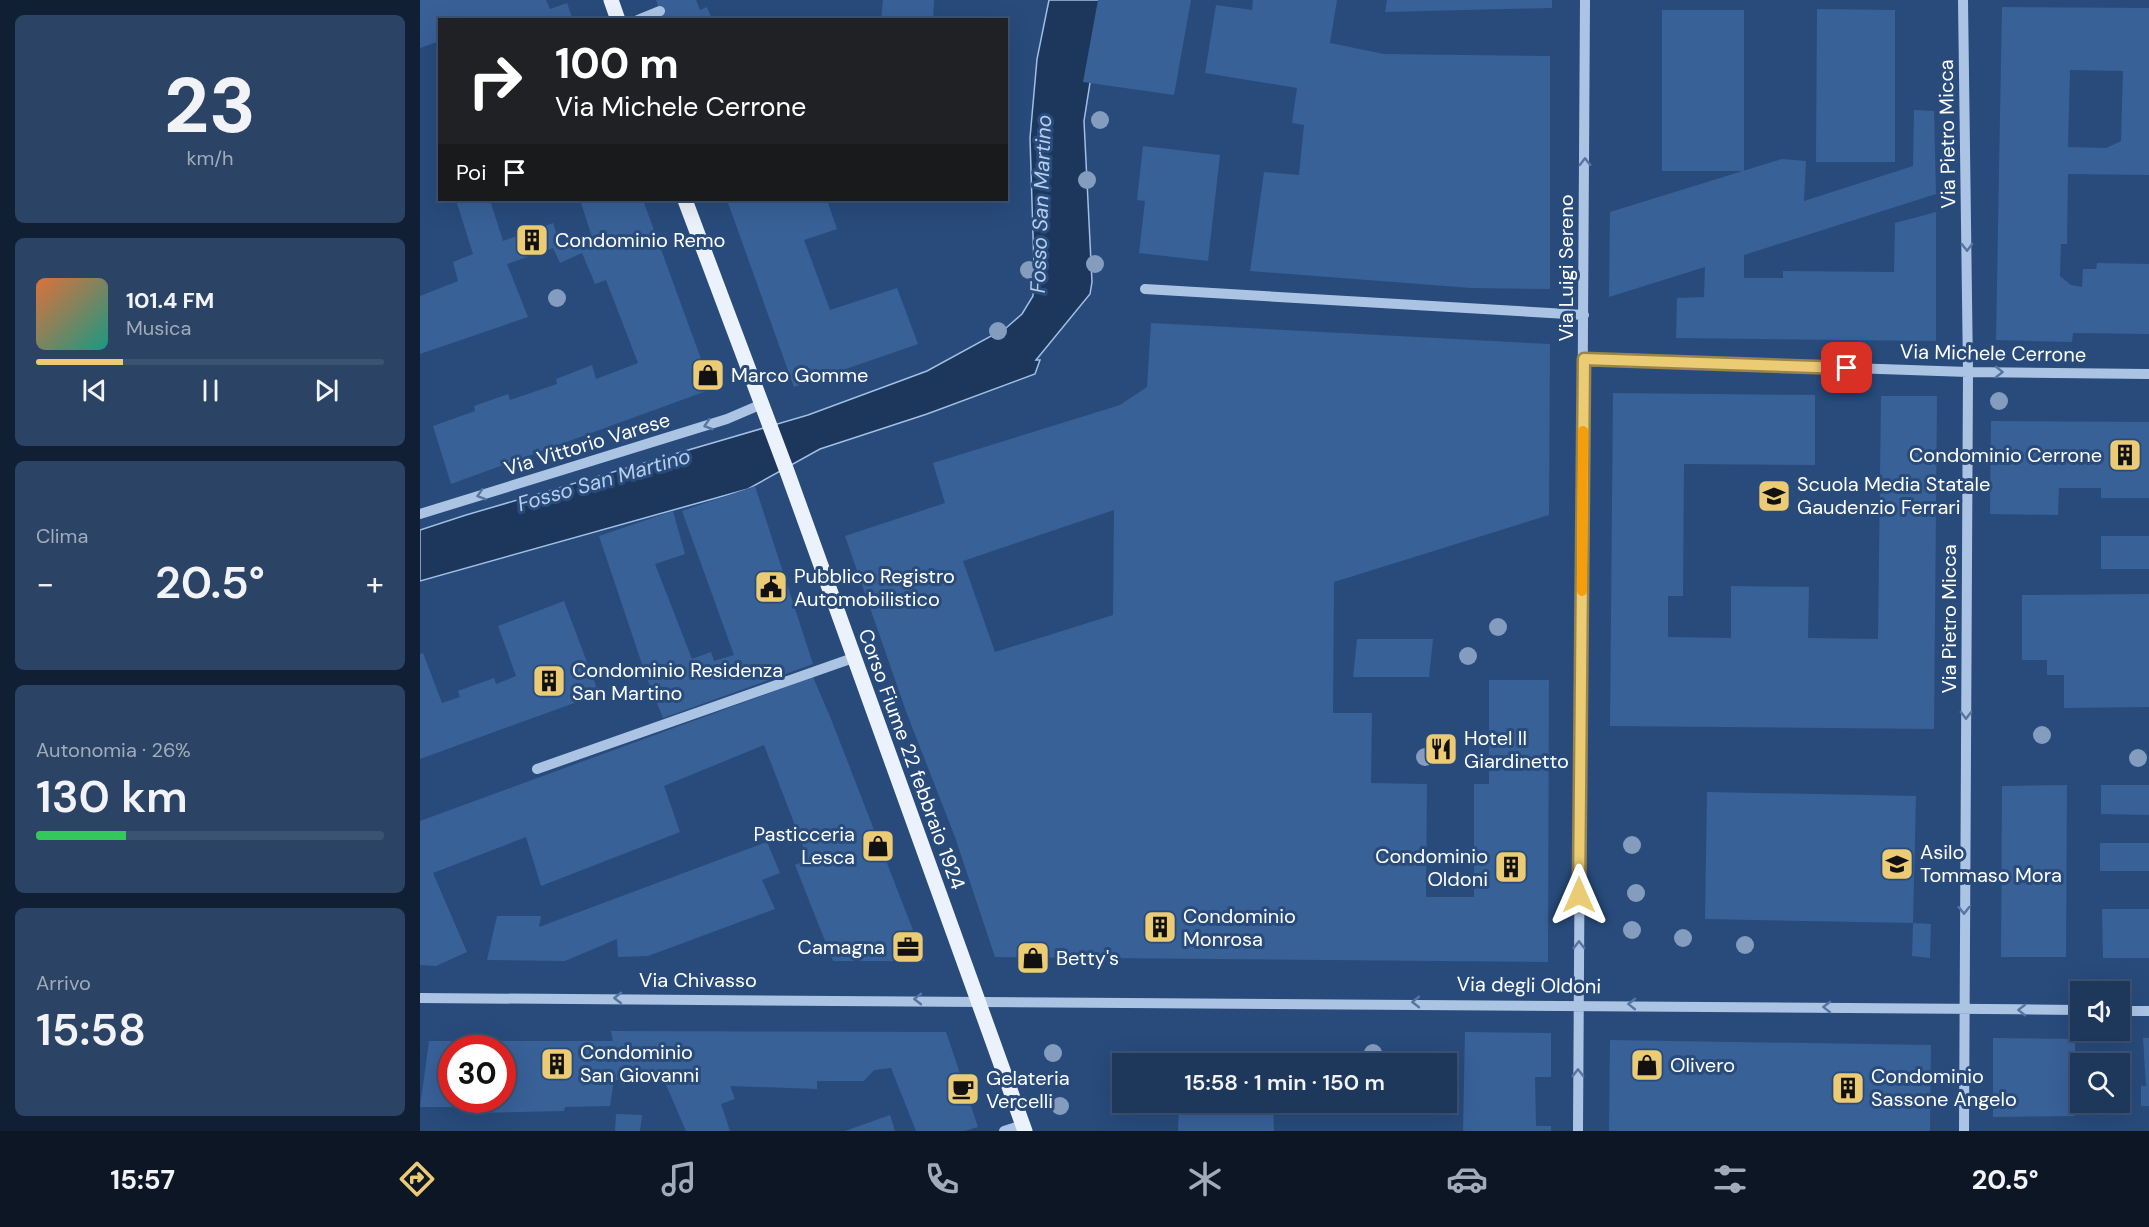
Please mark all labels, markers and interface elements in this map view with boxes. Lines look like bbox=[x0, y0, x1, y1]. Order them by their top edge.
text: 100 m bbox=[555, 36, 679, 91]
icon: right bbox=[456, 42, 534, 120]
text: 23 bbox=[164, 55, 256, 156]
street label: Via Pietro Micca bbox=[1933, 59, 1961, 209]
text: Via Michele Cerrone bbox=[555, 89, 806, 124]
water label: Fosso San Martino bbox=[1024, 114, 1058, 294]
text: km/h bbox=[186, 145, 234, 171]
icon: arrive bbox=[498, 156, 531, 189]
one-way arrow bbox=[1579, 157, 1591, 166]
text: Poi bbox=[456, 158, 486, 187]
street label: Via Luigi Sereno bbox=[1553, 194, 1579, 342]
building icon: Condominio Remo bbox=[514, 222, 550, 258]
place label: Condominio Remo bbox=[555, 227, 725, 253]
one-way arrow bbox=[1961, 243, 1973, 252]
text: 101.4 FM bbox=[126, 286, 214, 315]
text: Musica bbox=[126, 315, 191, 341]
street label: Via Michele Cerrone bbox=[1900, 338, 2086, 368]
pin bbox=[1821, 342, 1872, 393]
icon: arrive bbox=[1830, 351, 1863, 384]
shop icon: Marco Gomme bbox=[690, 357, 726, 393]
place label: Marco Gomme bbox=[731, 362, 868, 388]
one-way arrow bbox=[1995, 366, 2004, 378]
icon: previous bbox=[78, 374, 111, 407]
icon: pause bbox=[194, 374, 227, 407]
icon: next bbox=[310, 374, 343, 407]
street label: Via Vittorio Varese bbox=[501, 406, 673, 482]
one-way arrow bbox=[703, 418, 714, 430]
building icon: Condominio Cerrone bbox=[2107, 437, 2143, 473]
water label: Fosso San Martino bbox=[514, 442, 694, 518]
place label: Condominio Cerrone bbox=[1909, 442, 2102, 468]
place label: Scuola Media Statale Gaudenzio Ferrari bbox=[1797, 471, 1990, 520]
school or university icon: Scuola Media Statale Gaudenzio Ferrari bbox=[1756, 478, 1792, 514]
one-way arrow bbox=[477, 488, 487, 500]
text: Clima bbox=[36, 523, 88, 549]
street label: Via Pietro Micca bbox=[1936, 544, 1962, 694]
text: 20.5° bbox=[155, 553, 265, 612]
text: − bbox=[36, 562, 54, 605]
text: + bbox=[366, 562, 384, 605]
place label: Pubblico Registro Automobilistico bbox=[794, 563, 955, 612]
public building icon: Pubblico Registro Automobilistico bbox=[753, 569, 789, 605]
street label: Corso Fiume 22 febbraio 1924 bbox=[853, 625, 971, 893]
place label: Condominio Residenza San Martino bbox=[572, 657, 783, 706]
building icon: Condominio Residenza San Martino bbox=[531, 663, 567, 699]
one-way arrow bbox=[1960, 711, 1972, 720]
place label: Hotel Il Giardinetto bbox=[1464, 725, 1569, 774]
restaurant icon: Hotel Il Giardinetto bbox=[1423, 731, 1459, 767]
text: Autonomia · 26% bbox=[36, 737, 191, 763]
text: 130 km bbox=[36, 767, 188, 826]
place label: Pasticceria Lesca bbox=[753, 821, 855, 870]
shop icon: Pasticceria Lesca bbox=[860, 828, 896, 864]
place label: Asilo Tommaso Mora bbox=[1920, 839, 2062, 888]
place label: Condominio Oldoni bbox=[1375, 843, 1488, 892]
school or university icon: Asilo Tommaso Mora bbox=[1879, 846, 1915, 882]
building icon: Condominio Oldoni bbox=[1493, 849, 1529, 885]
position arrow bbox=[1547, 863, 1611, 927]
place label: Condominio Monrosa bbox=[1183, 903, 1296, 952]
one-way arrow bbox=[1958, 906, 1970, 915]
building icon: Condominio Monrosa bbox=[1142, 909, 1178, 945]
office icon: Camagna bbox=[890, 929, 926, 965]
place label: Camagna bbox=[798, 934, 885, 960]
shop icon: Betty's bbox=[1015, 940, 1051, 976]
one-way arrow bbox=[1573, 940, 1585, 949]
place label: Betty's bbox=[1056, 945, 1119, 971]
street label: Via Chivasso bbox=[639, 967, 757, 993]
text: Arrivo bbox=[36, 970, 91, 996]
street label: Via degli Oldoni bbox=[1456, 971, 1602, 999]
map controls bbox=[2070, 981, 2130, 1113]
button: sound bbox=[2070, 981, 2130, 1041]
one-way arrow bbox=[614, 992, 623, 1004]
one-way arrow bbox=[914, 993, 923, 1005]
one-way arrow bbox=[1412, 996, 1421, 1008]
one-way arrow bbox=[1628, 998, 1637, 1010]
text: 15:58 bbox=[36, 1000, 146, 1059]
one-way arrow bbox=[1823, 1001, 1832, 1013]
one-way arrow bbox=[2018, 1004, 2027, 1016]
speed limit sign: 30 bbox=[438, 1035, 516, 1113]
place label: Condominio San Giovanni bbox=[580, 1039, 699, 1088]
building icon: Condominio San Giovanni bbox=[539, 1046, 575, 1082]
shop icon: Olivero bbox=[1629, 1047, 1665, 1083]
place label: Olivero bbox=[1670, 1052, 1735, 1078]
button: search bbox=[2070, 1053, 2130, 1113]
place label: Condominio Sassone Angelo bbox=[1871, 1063, 2017, 1112]
place label: Gelateria Vercelli bbox=[986, 1065, 1070, 1114]
text: 15:58 · 1 min · 150 m bbox=[1184, 1068, 1385, 1097]
one-way arrow bbox=[1572, 1068, 1584, 1077]
building icon: Condominio Sassone Angelo bbox=[1830, 1070, 1866, 1106]
cafe icon: Gelateria Vercelli bbox=[945, 1071, 981, 1107]
icon: directions bbox=[396, 1158, 438, 1200]
icon: music bbox=[658, 1158, 700, 1200]
icon: phone bbox=[921, 1158, 963, 1200]
icon: climate bbox=[1184, 1158, 1226, 1200]
icon: car bbox=[1446, 1158, 1488, 1200]
icon: filters bbox=[1709, 1158, 1751, 1200]
text: 15:57 bbox=[110, 1162, 175, 1197]
text: 20.5° bbox=[1972, 1162, 2039, 1197]

